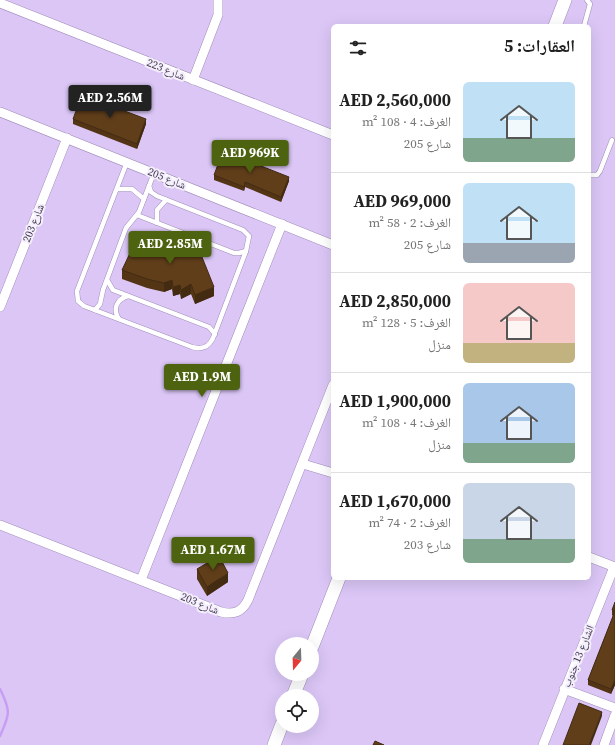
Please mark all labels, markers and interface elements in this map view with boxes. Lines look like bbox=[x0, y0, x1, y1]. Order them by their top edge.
text: العقارات: 5 bbox=[504, 34, 575, 58]
icon: filters bbox=[347, 37, 369, 59]
street label: شارع 223 bbox=[144, 55, 187, 84]
pin: AED 2.56M bbox=[64, 85, 156, 119]
text: AED 2,560,000 bbox=[339, 88, 451, 112]
text: AED 2.56M bbox=[77, 89, 143, 106]
icon: home bbox=[495, 98, 543, 146]
text: الغرف: 4 · 108 m² bbox=[362, 113, 451, 130]
text: شارع 205 bbox=[404, 135, 451, 152]
pin: AED 969K bbox=[209, 140, 291, 174]
text: AED 969K bbox=[221, 144, 279, 161]
street label: شارع 205 bbox=[145, 164, 188, 193]
text: AED 969,000 bbox=[353, 189, 451, 213]
icon: home bbox=[495, 199, 543, 247]
street label: شارع 203 bbox=[19, 202, 48, 245]
text: الغرف: 2 · 58 m² bbox=[368, 214, 451, 231]
pin: AED 2.85M bbox=[124, 231, 216, 265]
text: AED 2.85M bbox=[137, 235, 203, 252]
text: شارع 205 bbox=[404, 236, 451, 253]
text: AED 2,850,000 bbox=[339, 289, 451, 313]
icon: home bbox=[495, 299, 543, 347]
text: الغرف: 5 · 128 m² bbox=[362, 314, 451, 331]
text: منزل bbox=[428, 336, 451, 353]
pin: AED 1.9M bbox=[161, 364, 243, 398]
text: AED 1.9M bbox=[173, 368, 231, 385]
text: AED 1,900,000 bbox=[339, 389, 451, 413]
icon: home bbox=[495, 399, 543, 447]
text: الغرف: 4 · 108 m² bbox=[362, 414, 451, 431]
text: منزل bbox=[428, 436, 451, 453]
text: AED 1,670,000 bbox=[339, 489, 451, 513]
icon: home bbox=[495, 499, 543, 547]
text: الغرف: 2 · 74 m² bbox=[368, 514, 451, 531]
text: شارع 203 bbox=[404, 536, 451, 553]
pin: AED 1.67M bbox=[167, 537, 259, 571]
text: AED 1.67M bbox=[180, 541, 246, 558]
street label: شارع 203 bbox=[178, 589, 221, 618]
street label: الشارع 13 جنوب bbox=[559, 623, 598, 690]
north arrow bbox=[275, 637, 319, 681]
map controls bbox=[275, 637, 319, 733]
button: locate bbox=[275, 689, 319, 733]

